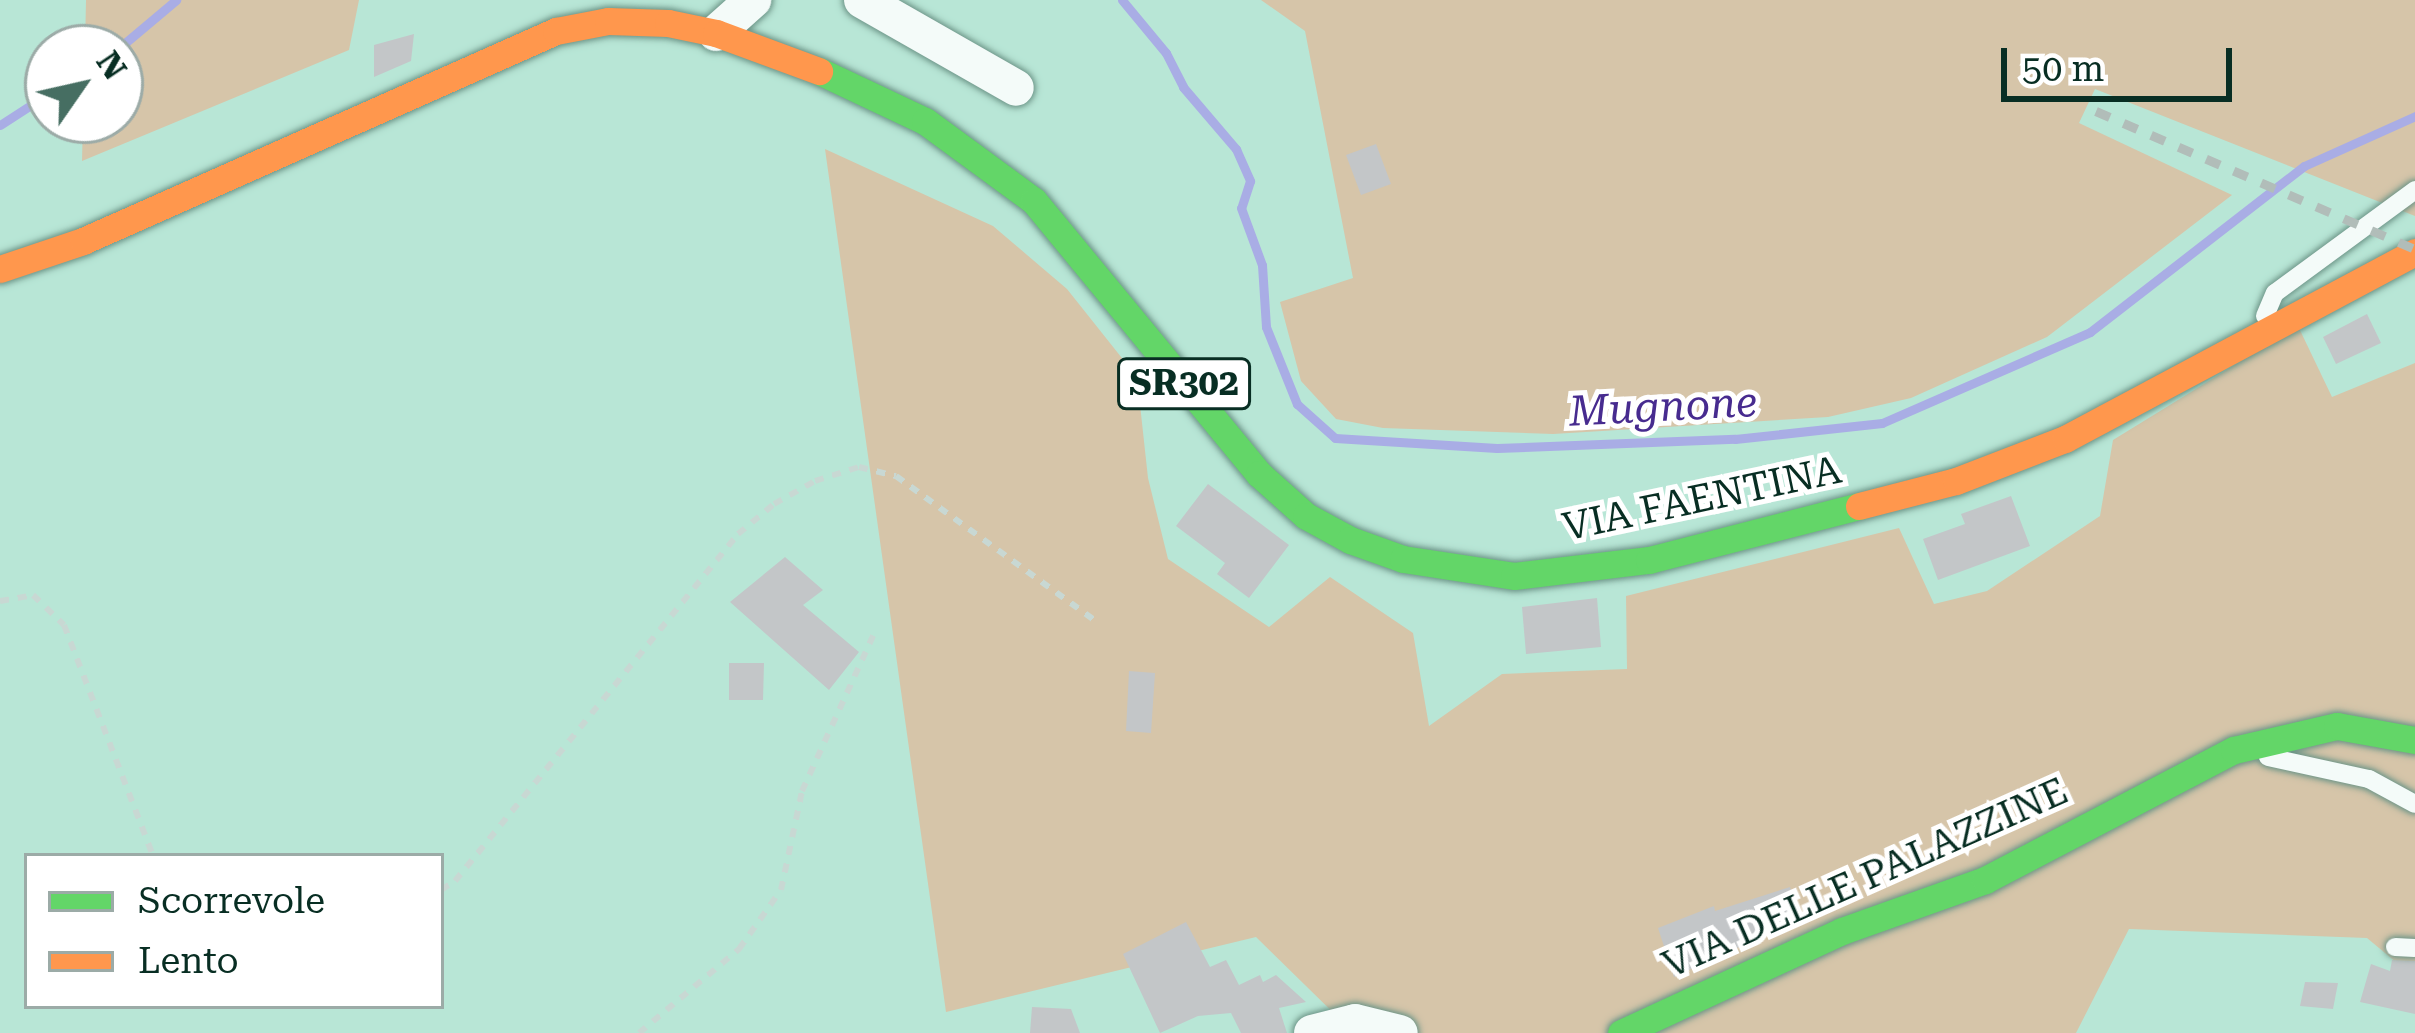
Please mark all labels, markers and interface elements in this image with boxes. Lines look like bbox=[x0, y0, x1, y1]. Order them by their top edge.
north arrow bbox=[24, 24, 144, 144]
scale bar bbox=[2007, 24, 2238, 98]
text: N bbox=[88, 44, 135, 87]
text: 50 m bbox=[2022, 48, 2104, 90]
road number: SR302 bbox=[1115, 354, 1253, 414]
water label: Mugnone bbox=[1568, 377, 1758, 437]
street label: VIA FAENTINA bbox=[1559, 447, 1845, 551]
street label: VIA DELLE PALAZZINE bbox=[1655, 767, 2075, 989]
legend bbox=[24, 853, 444, 1009]
text: Scorrevole bbox=[138, 880, 325, 922]
text: Lento bbox=[138, 940, 239, 982]

